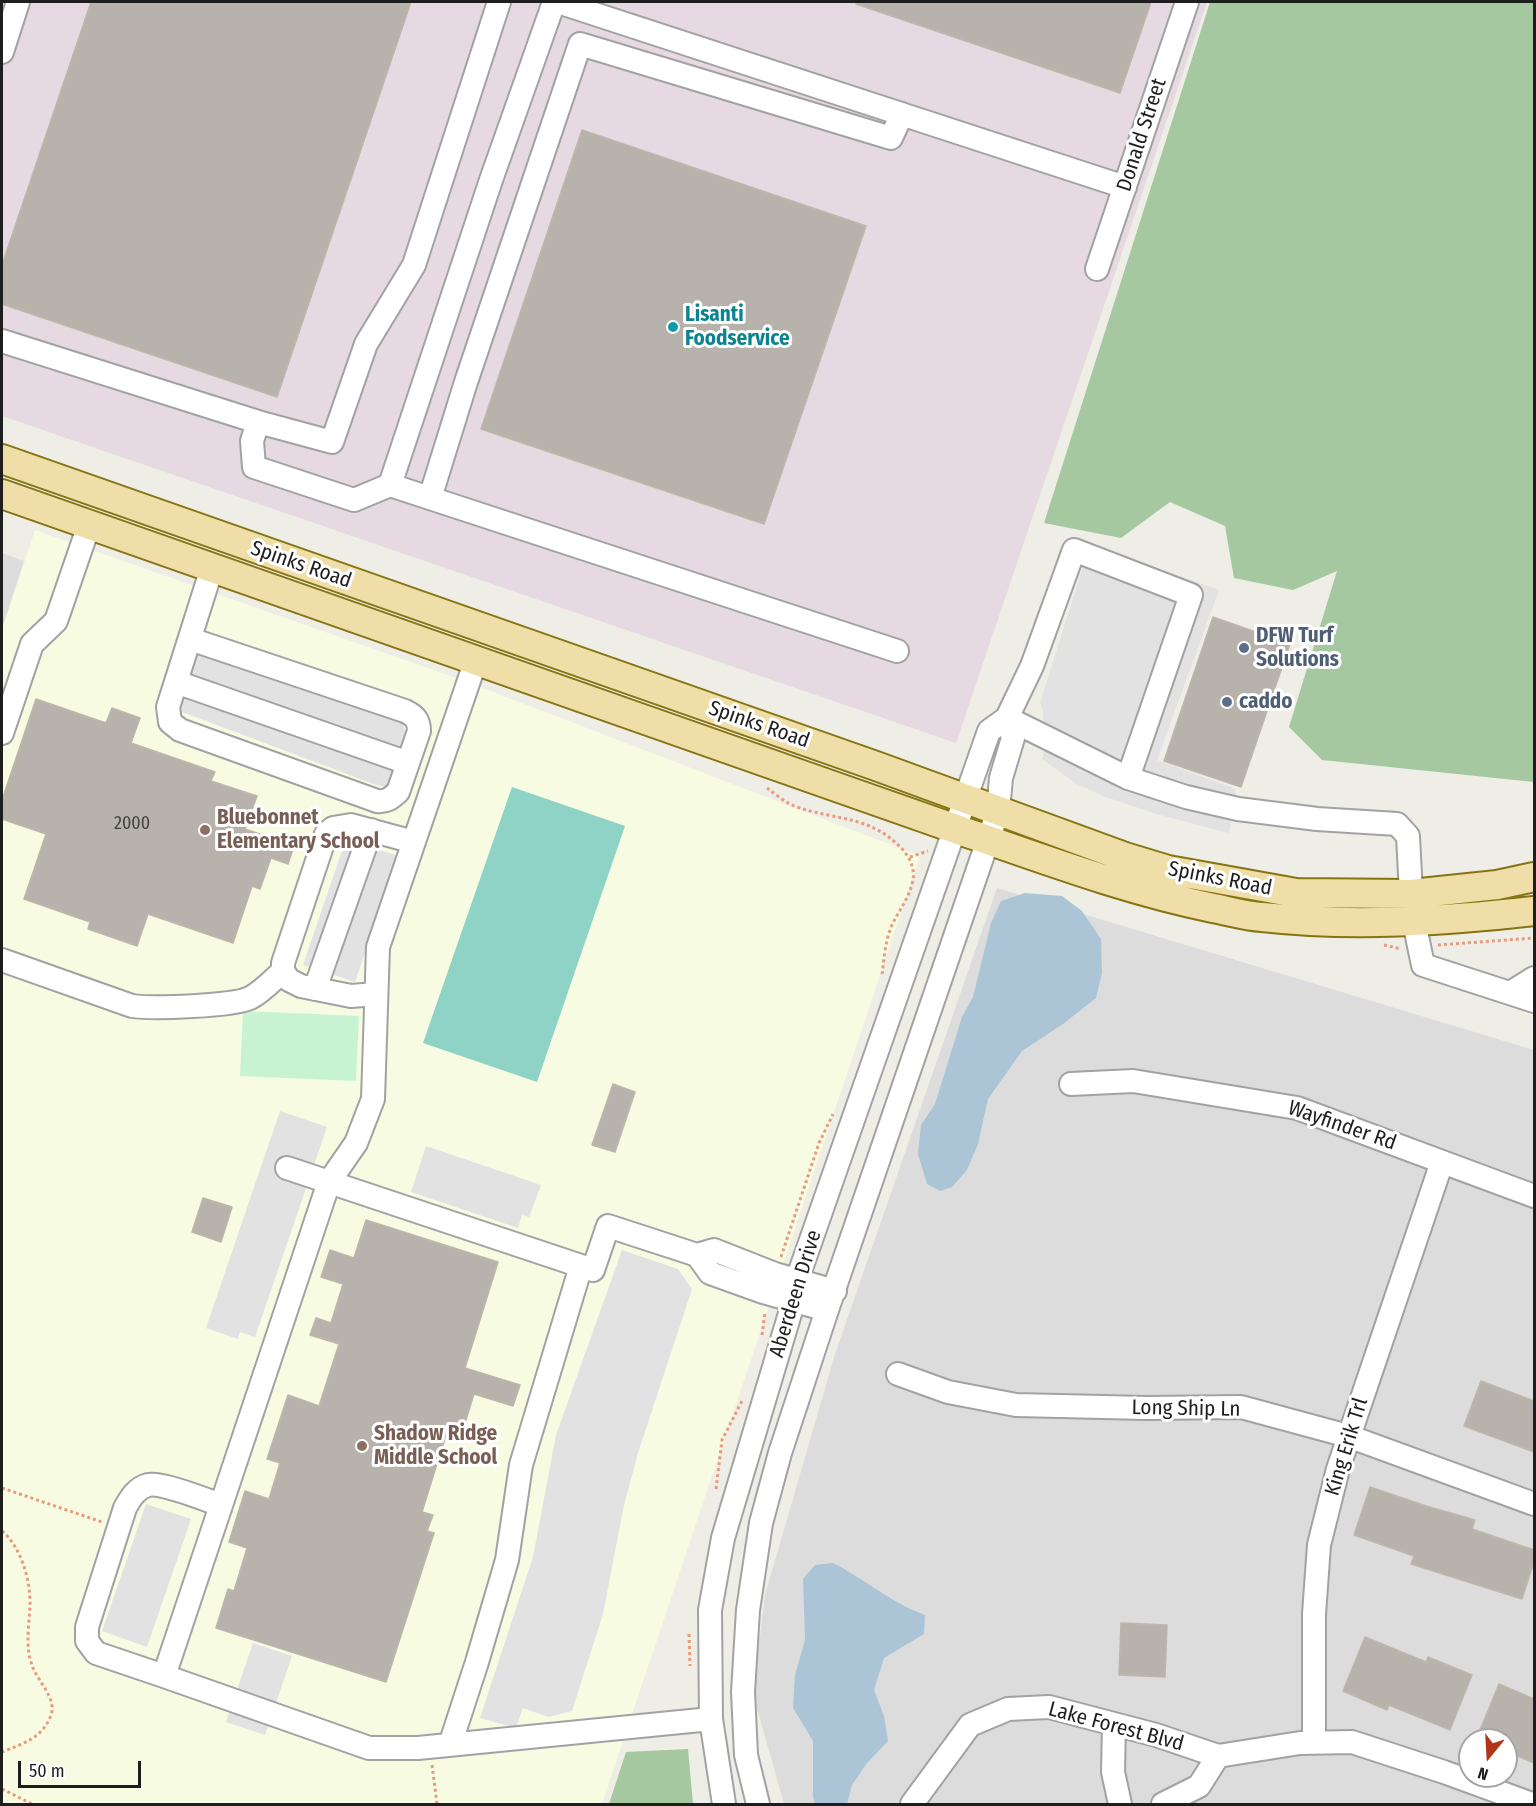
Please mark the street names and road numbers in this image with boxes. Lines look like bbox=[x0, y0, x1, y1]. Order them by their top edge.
street label: Donald Street bbox=[1112, 75, 1172, 195]
street label: Spinks Road bbox=[247, 536, 355, 594]
street label: Spinks Road bbox=[705, 696, 813, 754]
street label: Spinks Road bbox=[1166, 857, 1274, 901]
street label: Wayfinder Rd bbox=[1285, 1096, 1399, 1156]
street label: Aberdeen Drive bbox=[765, 1227, 827, 1361]
street label: Long Ship Ln bbox=[1131, 1395, 1241, 1423]
street label: King Erik Trl bbox=[1320, 1395, 1374, 1499]
street label: Lake Forest Blvd bbox=[1046, 1697, 1186, 1757]

